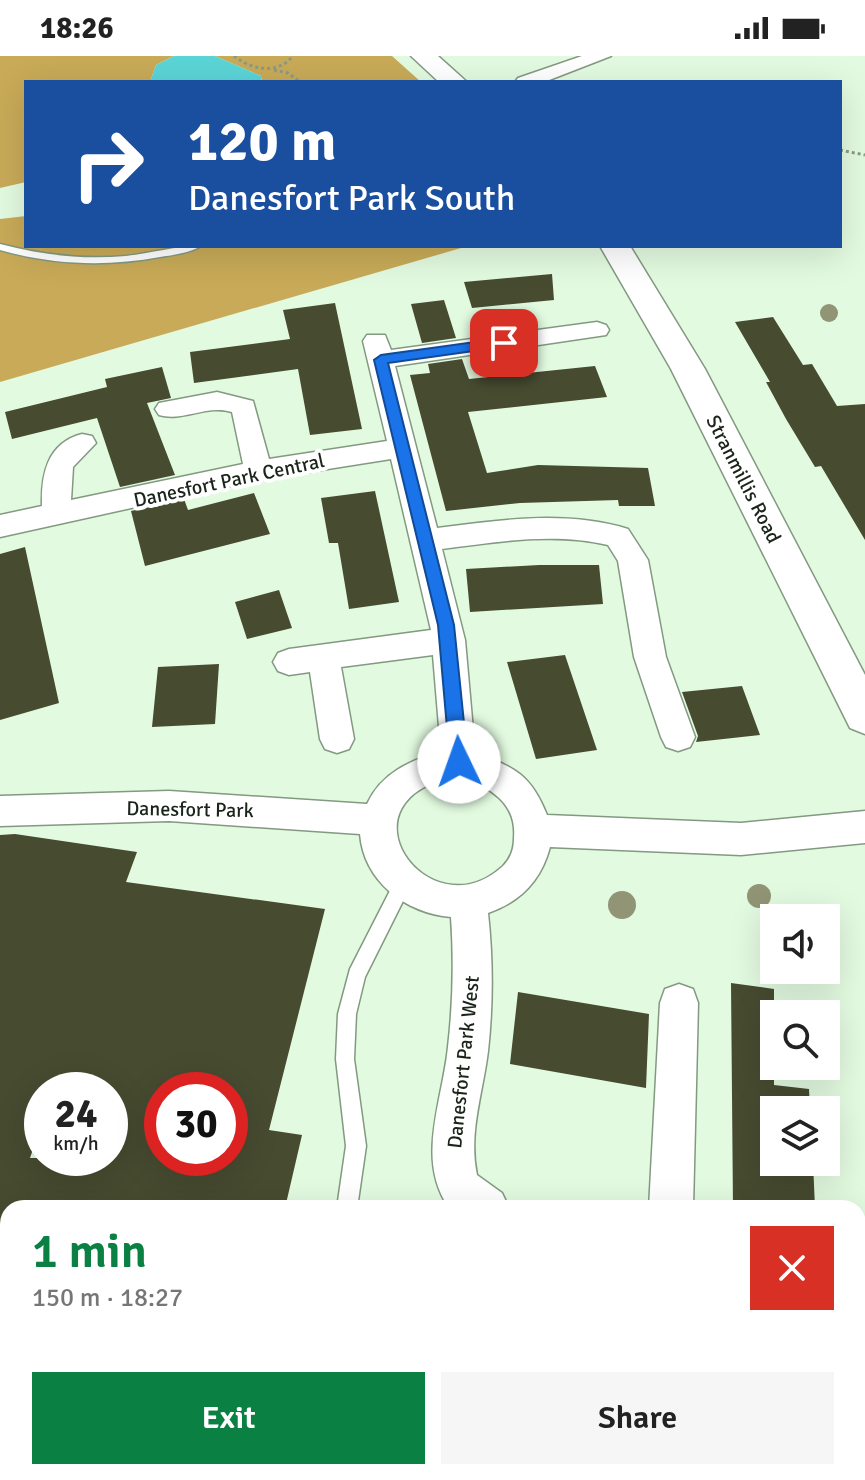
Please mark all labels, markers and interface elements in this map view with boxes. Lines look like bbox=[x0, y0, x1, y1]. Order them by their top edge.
text: 18:26 bbox=[40, 10, 114, 47]
text: 120 m bbox=[188, 107, 336, 176]
icon: right bbox=[56, 112, 160, 216]
text: Danesfort Park South bbox=[188, 176, 515, 221]
pin bbox=[470, 309, 538, 377]
icon: arrive bbox=[482, 321, 526, 365]
street label: Stranmillis Road bbox=[701, 411, 787, 548]
street label: Danesfort Park Central bbox=[131, 448, 327, 513]
position arrow bbox=[417, 720, 501, 804]
street label: Danesfort Park bbox=[126, 796, 254, 823]
map controls bbox=[760, 904, 840, 1176]
button: sound bbox=[760, 904, 840, 984]
street label: Danesfort Park West bbox=[442, 974, 485, 1150]
button: search bbox=[760, 1000, 840, 1080]
speed limit sign: 30 bbox=[144, 1072, 248, 1176]
text: 24 bbox=[54, 1089, 98, 1139]
button: layers bbox=[760, 1096, 840, 1176]
text: km/h bbox=[53, 1131, 99, 1156]
text: 1 min bbox=[32, 1222, 147, 1281]
button: close bbox=[750, 1226, 834, 1310]
text: 150 m · 18:27 bbox=[32, 1282, 183, 1314]
button: Exit bbox=[32, 1372, 425, 1464]
button: Share bbox=[441, 1372, 834, 1464]

